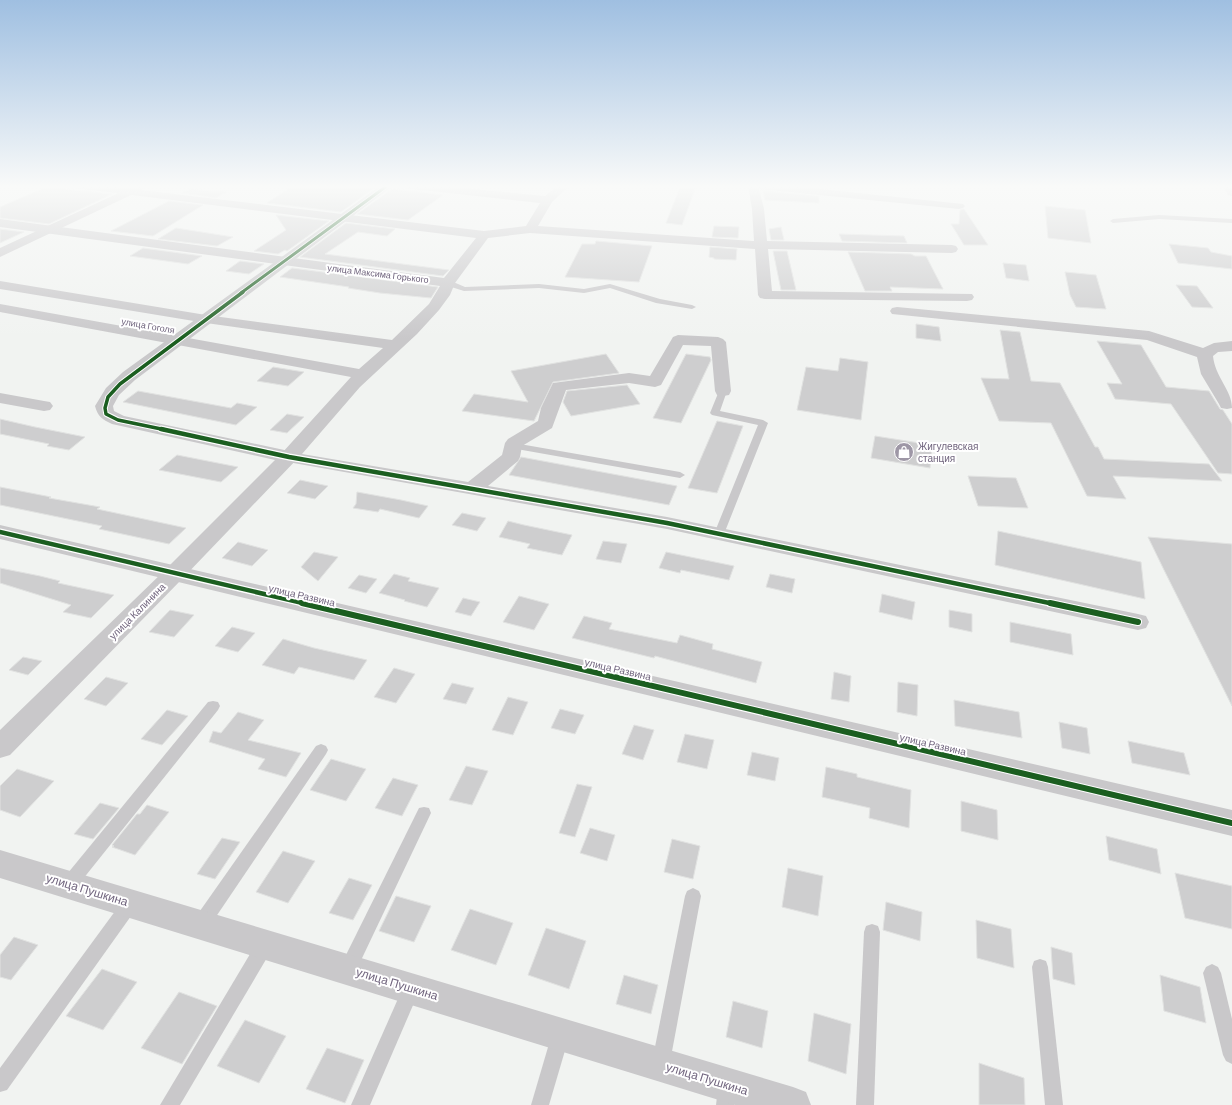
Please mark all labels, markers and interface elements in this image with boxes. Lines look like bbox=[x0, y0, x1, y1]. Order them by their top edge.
street label: улица Максима Горького bbox=[327, 262, 429, 285]
street label: улица Гоголя bbox=[121, 315, 176, 336]
place label: Жигулевская станция bbox=[918, 440, 978, 464]
shop icon: Жигулевская станция bbox=[893, 441, 915, 463]
street label: улица Калинина bbox=[106, 580, 168, 642]
street label: улица Развина bbox=[268, 582, 337, 609]
street label: улица Развина bbox=[584, 656, 653, 683]
street label: улица Развина bbox=[899, 731, 968, 758]
street label: улица Пушкина bbox=[44, 870, 130, 909]
street label: улица Пушкина bbox=[354, 964, 440, 1003]
street label: улица Пушкина bbox=[664, 1059, 750, 1098]

